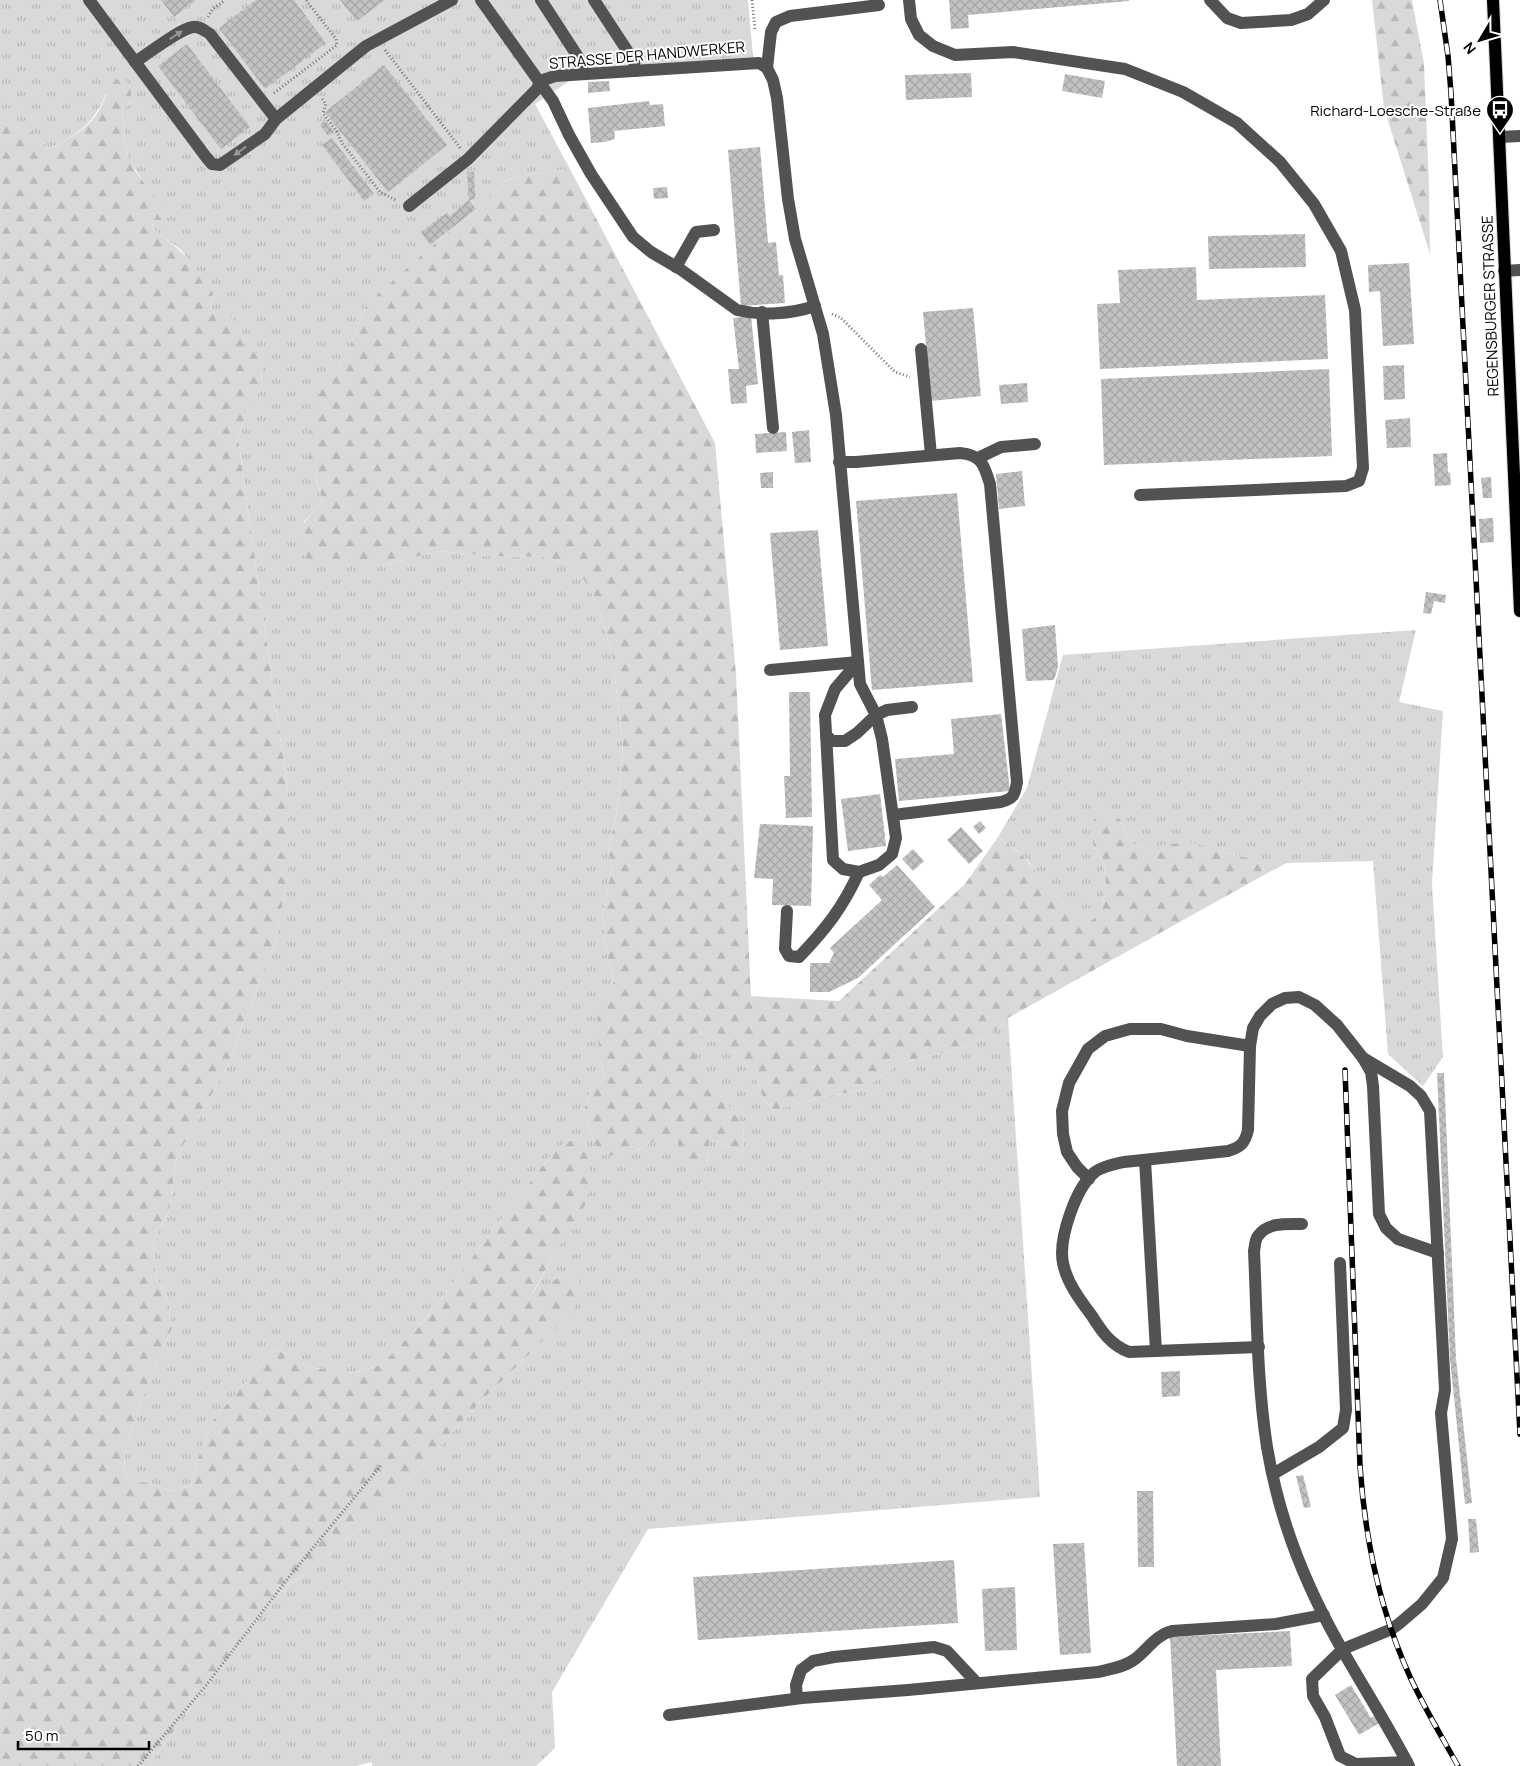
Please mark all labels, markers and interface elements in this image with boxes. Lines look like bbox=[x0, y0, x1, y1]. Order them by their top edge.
north arrow bbox=[1455, 15, 1505, 65]
one-way arrow bbox=[170, 31, 183, 40]
street label: STRASSE DER HANDWERKER bbox=[548, 36, 746, 74]
text: N bbox=[1459, 38, 1480, 58]
bus stop icon: Richard-Loesche-Straße bbox=[1485, 95, 1515, 134]
place label: Richard-Loesche-Straße bbox=[1310, 100, 1481, 121]
one-way arrow bbox=[233, 146, 247, 156]
street label: REGENSBURGER STRASSE bbox=[1476, 215, 1504, 397]
scale bar bbox=[18, 1718, 149, 1750]
text: 50 m bbox=[25, 1725, 59, 1746]

